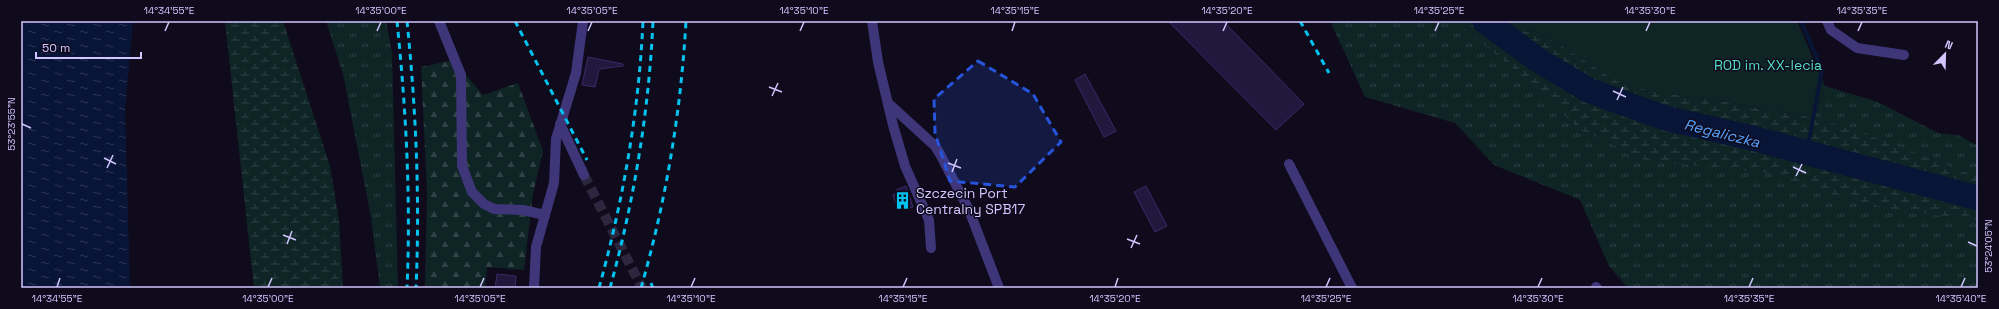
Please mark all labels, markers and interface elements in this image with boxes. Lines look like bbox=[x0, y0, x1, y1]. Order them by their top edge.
text: 14°34'55"E bbox=[144, 4, 195, 17]
text: 14°35'00"E bbox=[355, 4, 407, 17]
text: 14°35'05"E bbox=[566, 4, 618, 17]
text: 14°35'10"E bbox=[779, 4, 829, 17]
text: 14°35'15"E bbox=[991, 4, 1040, 17]
text: 14°35'20"E bbox=[1201, 4, 1253, 17]
text: 14°35'25"E bbox=[1414, 4, 1465, 17]
text: 14°35'30"E bbox=[1624, 4, 1676, 17]
text: 14°35'35"E bbox=[1837, 4, 1888, 17]
scale bar bbox=[36, 34, 141, 60]
north arrow bbox=[1925, 34, 1965, 74]
text: N bbox=[1943, 37, 1955, 53]
text: 50 m bbox=[42, 40, 70, 56]
park label: ROD im. XX-lecia bbox=[1714, 56, 1822, 74]
text: 53°23'55"N bbox=[5, 97, 18, 151]
water label: Regaliczka bbox=[1682, 114, 1762, 152]
place label: Szczecin Port Centralny SPB17 bbox=[916, 184, 1025, 218]
building icon: Szczecin Port Centralny SPB17 bbox=[893, 191, 913, 211]
text: 53°24'05"N bbox=[1982, 219, 1995, 273]
text: 14°34'55"E bbox=[32, 292, 83, 305]
text: 14°35'00"E bbox=[242, 292, 294, 305]
text: 14°35'05"E bbox=[454, 292, 506, 305]
text: 14°35'10"E bbox=[666, 292, 716, 305]
text: 14°35'15"E bbox=[879, 292, 928, 305]
text: 14°35'20"E bbox=[1089, 292, 1141, 305]
text: 14°35'25"E bbox=[1301, 292, 1352, 305]
text: 14°35'30"E bbox=[1512, 292, 1564, 305]
text: 14°35'35"E bbox=[1724, 292, 1775, 305]
text: 14°35'40"E bbox=[1936, 292, 1987, 305]

